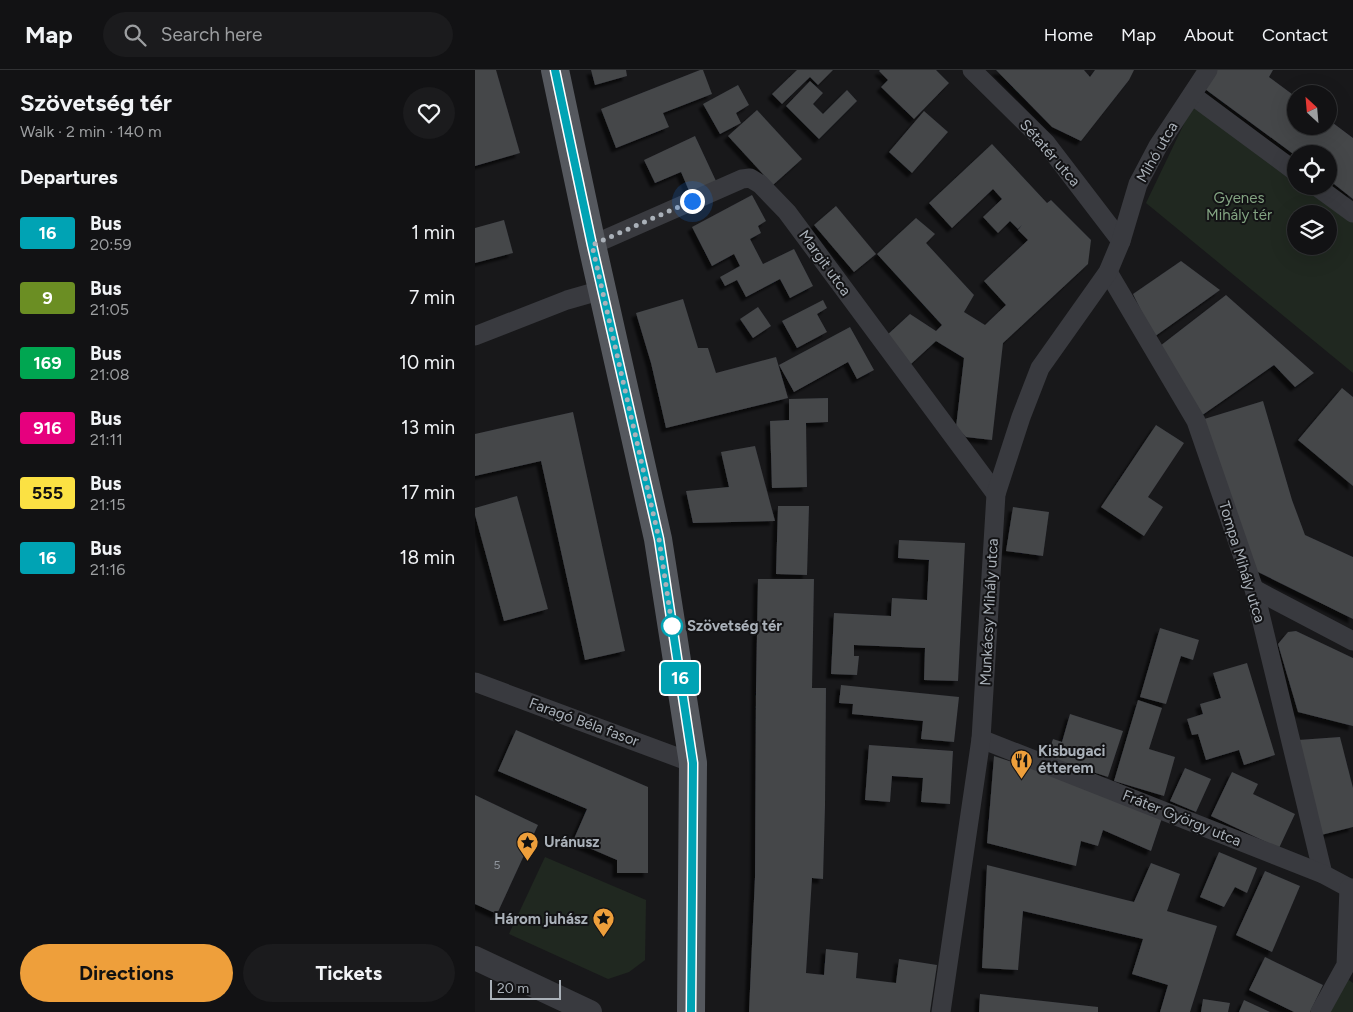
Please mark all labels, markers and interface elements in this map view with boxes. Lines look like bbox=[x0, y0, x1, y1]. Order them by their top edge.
search box bbox=[103, 12, 453, 57]
text: Map bbox=[25, 20, 73, 49]
icon: search bbox=[121, 21, 149, 49]
text: Search here bbox=[161, 23, 262, 46]
text: Home bbox=[1044, 24, 1093, 46]
text: Map bbox=[1121, 24, 1156, 46]
text: About bbox=[1184, 24, 1234, 46]
text: Contact bbox=[1262, 24, 1328, 46]
north arrow bbox=[1287, 85, 1337, 135]
map controls bbox=[1287, 85, 1337, 255]
button: heart bbox=[403, 87, 455, 139]
text: Szövetség tér bbox=[20, 88, 172, 117]
street label: Sétatér utca bbox=[1016, 116, 1084, 190]
street label: Mihó utca bbox=[1133, 119, 1181, 185]
text: Walk · 2 min · 140 m bbox=[20, 122, 162, 141]
button: locate bbox=[1287, 145, 1337, 195]
text: Departures bbox=[20, 166, 118, 189]
your location bbox=[680, 189, 705, 214]
park label: Gyenes Mihály tér bbox=[1206, 189, 1272, 224]
button: layers bbox=[1287, 205, 1337, 255]
text: Bus bbox=[90, 212, 121, 235]
text: 1 min bbox=[411, 221, 455, 244]
text: 16 bbox=[38, 222, 57, 244]
street label: Margit utca bbox=[795, 227, 855, 299]
text: 20:59 bbox=[90, 235, 132, 254]
text: Bus bbox=[90, 277, 121, 300]
text: 7 min bbox=[409, 286, 455, 309]
text: 9 bbox=[42, 287, 53, 309]
text: 21:05 bbox=[90, 300, 129, 319]
text: Bus bbox=[90, 342, 121, 365]
text: 10 min bbox=[399, 351, 455, 374]
text: 169 bbox=[33, 352, 62, 374]
text: 21:08 bbox=[90, 365, 130, 384]
text: Bus bbox=[90, 407, 121, 430]
text: 13 min bbox=[401, 416, 455, 439]
text: 916 bbox=[33, 417, 62, 439]
text: 21:11 bbox=[90, 430, 123, 449]
text: Bus bbox=[90, 472, 121, 495]
text: 17 min bbox=[401, 481, 455, 504]
text: 555 bbox=[32, 482, 63, 504]
text: 21:15 bbox=[90, 495, 125, 514]
street label: Tompa Mihály utca bbox=[1215, 499, 1269, 625]
text: Bus bbox=[90, 537, 121, 560]
street label: Munkácsy Mihály utca bbox=[976, 538, 1002, 686]
text: 18 min bbox=[400, 546, 455, 569]
text: 16 bbox=[38, 547, 57, 569]
text: 21:16 bbox=[90, 560, 125, 579]
marker: Szövetség tér bbox=[661, 615, 683, 637]
place label: Szövetség tér bbox=[687, 617, 782, 635]
line badge: 16 bbox=[657, 662, 703, 694]
text: 16 bbox=[671, 667, 689, 689]
street label: Faragó Béla fasor bbox=[527, 694, 641, 750]
place label: Kisbugaci étterem bbox=[1038, 742, 1106, 777]
restaurant icon: Kisbugaci étterem bbox=[1010, 748, 1034, 779]
street label: Fráter György utca bbox=[1120, 786, 1244, 850]
place icon: Uránusz bbox=[516, 830, 540, 861]
place label: Uránusz bbox=[544, 833, 599, 851]
house number: 5 bbox=[494, 858, 501, 872]
place icon: Három juhász bbox=[592, 907, 616, 938]
place label: Három juhász bbox=[494, 910, 588, 928]
button: Directions bbox=[20, 944, 233, 1002]
button: Tickets bbox=[243, 944, 455, 1002]
scale bar bbox=[490, 977, 561, 1000]
text: 20 m bbox=[497, 980, 529, 997]

